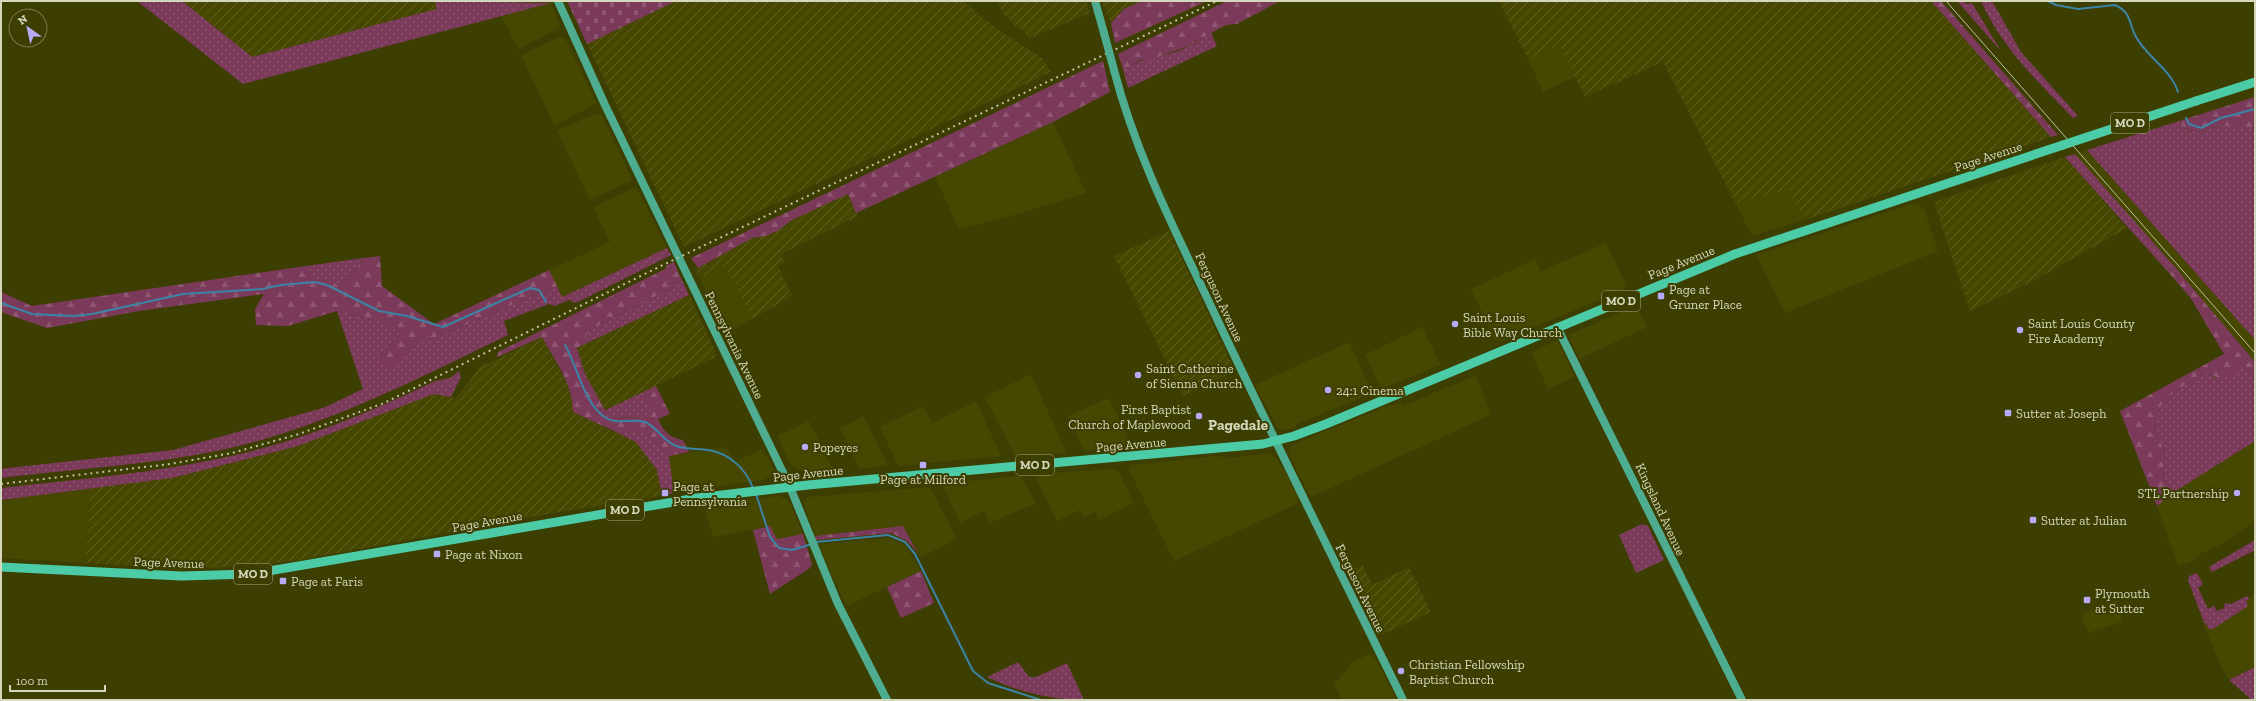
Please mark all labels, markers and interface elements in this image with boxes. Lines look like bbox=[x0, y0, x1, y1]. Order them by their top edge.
north arrow bbox=[8, 8, 48, 48]
text: N bbox=[16, 12, 30, 28]
road number: MO D bbox=[2111, 113, 2149, 133]
street label: Page Avenue bbox=[1952, 138, 2024, 175]
street label: Page Avenue bbox=[1646, 242, 1717, 283]
street label: Ferguson Avenue bbox=[1192, 250, 1247, 344]
place label: Page at Gruner Place bbox=[1669, 282, 1742, 312]
street label: Pennsylvania Avenue bbox=[702, 289, 767, 401]
road number: MO D bbox=[1602, 291, 1640, 311]
marker: Page at Gruner Place bbox=[1656, 291, 1666, 301]
place label: Saint Louis Bible Way Church bbox=[1463, 310, 1563, 340]
place label: Saint Louis County Fire Academy bbox=[2028, 316, 2135, 346]
marker: Saint Louis Bible Way Church bbox=[1450, 319, 1460, 329]
marker: Saint Louis County Fire Academy bbox=[2015, 325, 2025, 335]
place label: Saint Catherine of Sienna Church bbox=[1146, 361, 1243, 391]
marker: Saint Catherine of Sienna Church bbox=[1133, 370, 1143, 380]
place label: 24:1 Cinema bbox=[1336, 383, 1404, 398]
marker: 24:1 Cinema bbox=[1323, 385, 1333, 395]
place label: First Baptist Church of Maplewood bbox=[1068, 402, 1191, 432]
place label: Sutter at Joseph bbox=[2016, 406, 2107, 421]
marker: Sutter at Joseph bbox=[2003, 408, 2013, 418]
marker: First Baptist Church of Maplewood bbox=[1194, 411, 1204, 421]
district label: Pagedale bbox=[1208, 416, 1268, 434]
street label: Page Avenue bbox=[1095, 434, 1167, 455]
place label: Popeyes bbox=[813, 440, 858, 455]
marker: Popeyes bbox=[800, 442, 810, 452]
road number: MO D bbox=[1016, 455, 1054, 475]
marker: Page at Milford bbox=[918, 460, 928, 470]
street label: Kingsland Avenue bbox=[1633, 461, 1689, 558]
street label: Page Avenue bbox=[772, 462, 844, 485]
place label: Page at Milford bbox=[880, 472, 966, 487]
place label: Page at Pennsylvania bbox=[673, 479, 748, 509]
place label: STL Partnership bbox=[2138, 486, 2229, 501]
marker: Page at Pennsylvania bbox=[660, 488, 670, 498]
marker: STL Partnership bbox=[2232, 488, 2242, 498]
road number: MO D bbox=[606, 500, 644, 520]
street label: Page Avenue bbox=[451, 508, 523, 535]
place label: Sutter at Julian bbox=[2041, 513, 2127, 528]
marker: Sutter at Julian bbox=[2028, 515, 2038, 525]
street label: Ferguson Avenue bbox=[1333, 542, 1388, 635]
place label: Page at Nixon bbox=[445, 547, 523, 562]
marker: Page at Nixon bbox=[432, 549, 442, 559]
street label: Page Avenue bbox=[133, 554, 205, 571]
road number: MO D bbox=[234, 564, 272, 584]
place label: Page at Faris bbox=[291, 574, 363, 589]
marker: Page at Faris bbox=[278, 576, 288, 586]
place label: Plymouth at Sutter bbox=[2095, 586, 2150, 616]
marker: Plymouth at Sutter bbox=[2082, 595, 2092, 605]
place label: Christian Fellowship Baptist Church bbox=[1409, 657, 1525, 687]
marker: Christian Fellowship Baptist Church bbox=[1396, 666, 1406, 676]
scale bar bbox=[10, 667, 105, 693]
text: 100 m bbox=[16, 674, 48, 688]

